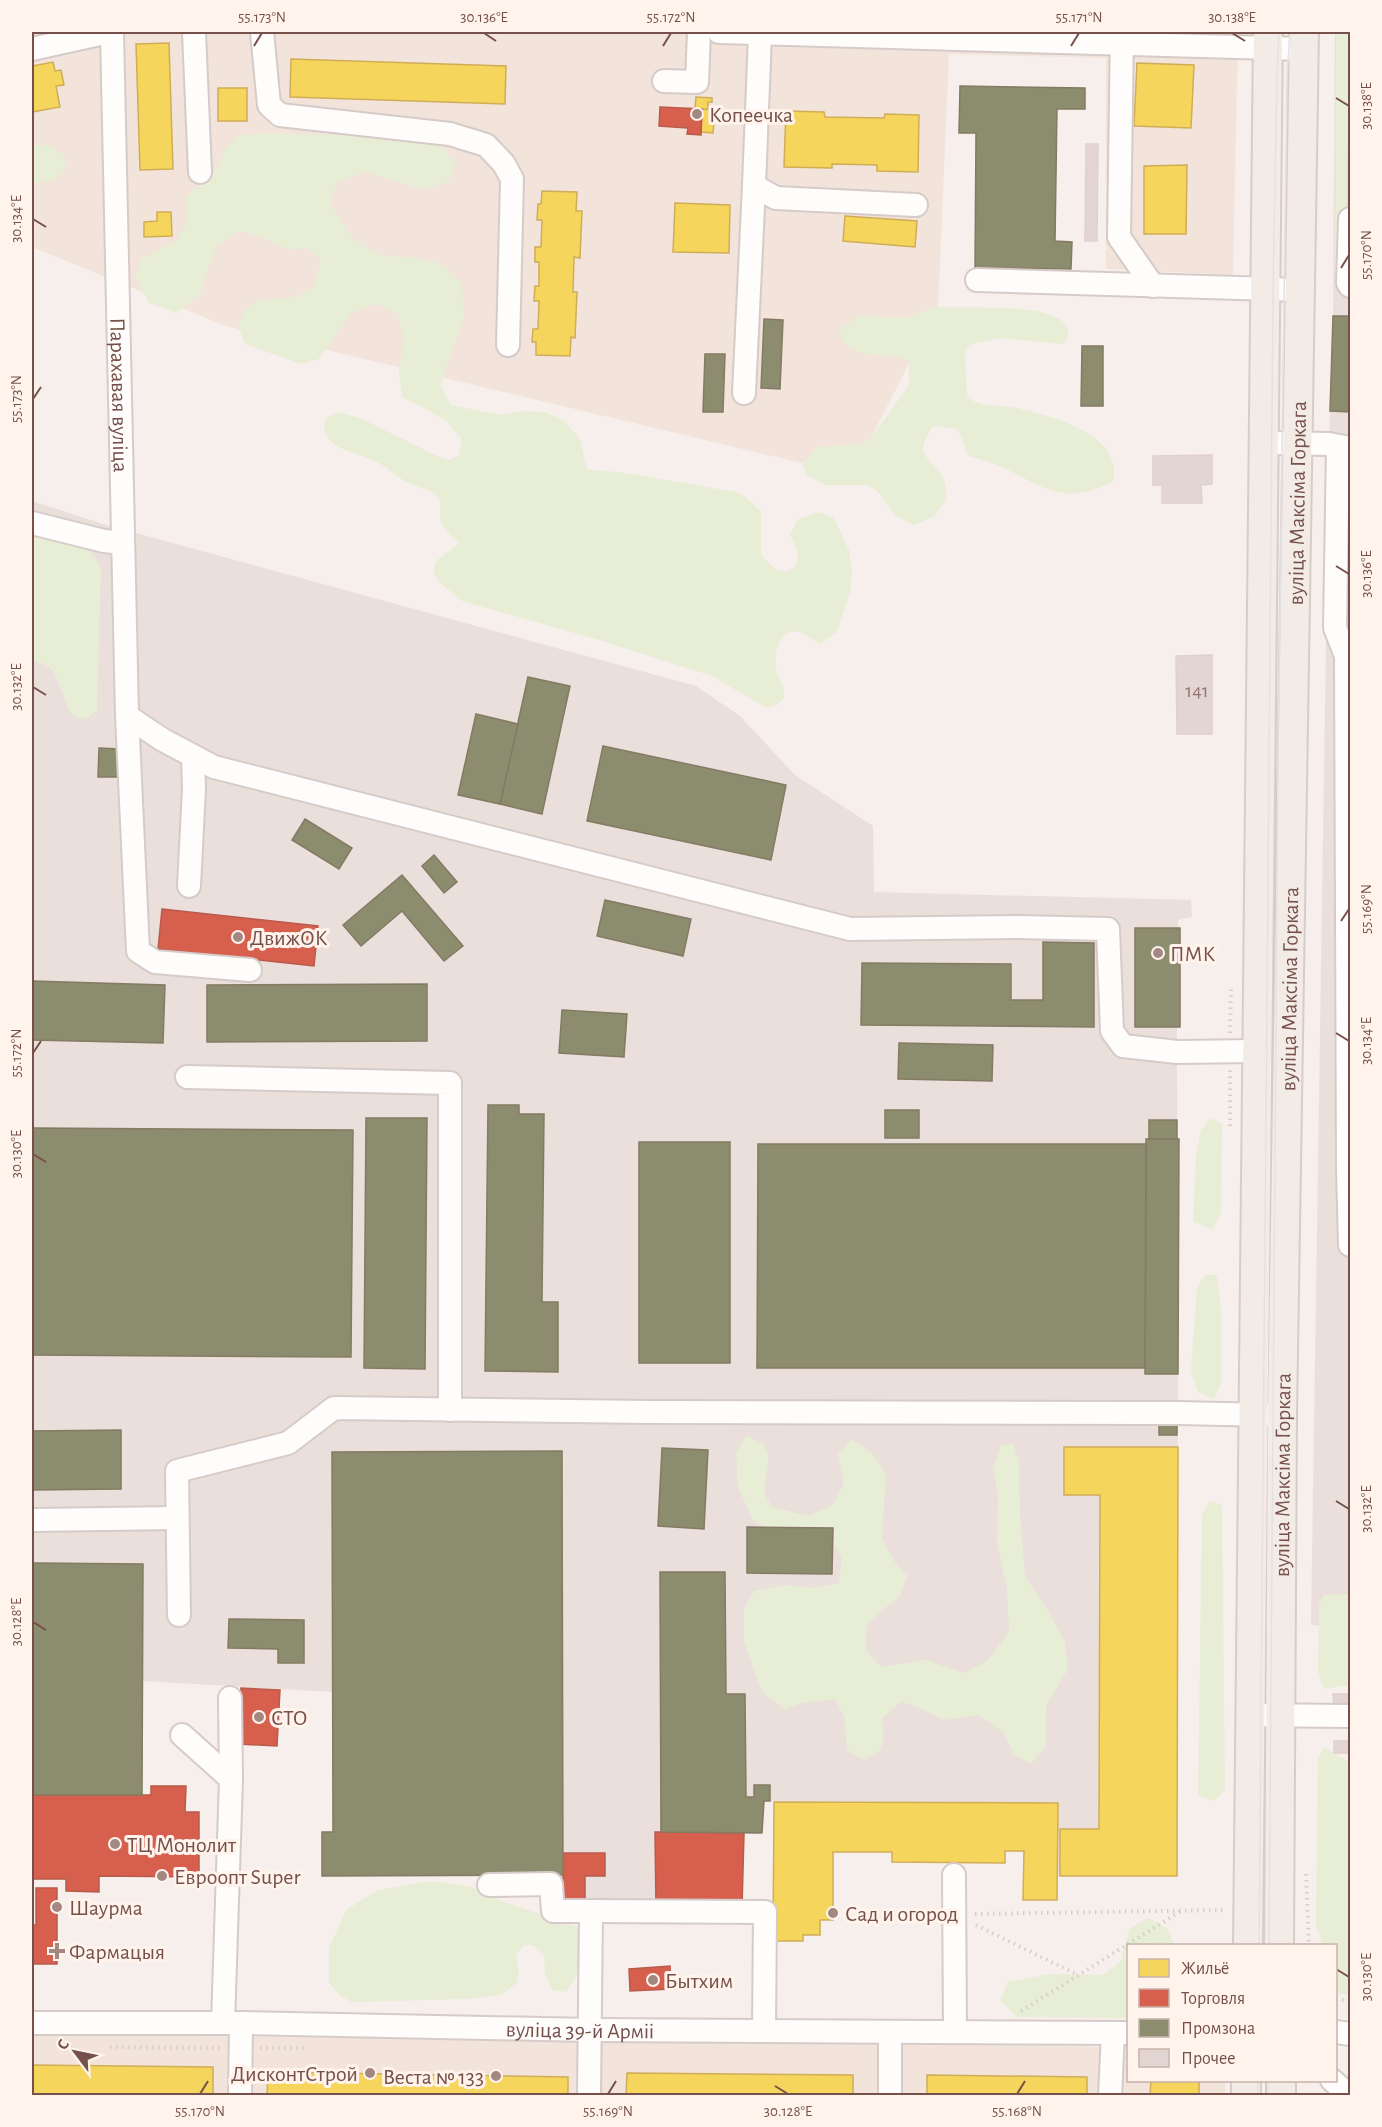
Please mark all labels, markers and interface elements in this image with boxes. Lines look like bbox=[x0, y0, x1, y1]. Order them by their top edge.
text: 55.173°N bbox=[238, 10, 286, 25]
text: 30.136°E bbox=[460, 10, 508, 25]
text: 55.172°N bbox=[647, 10, 695, 25]
text: 55.171°N bbox=[1055, 10, 1103, 25]
text: 30.138°E bbox=[1208, 10, 1256, 25]
text: 30.138°E bbox=[1359, 82, 1374, 130]
place label: Копеечка bbox=[709, 104, 793, 126]
marker: Копеечка bbox=[690, 107, 704, 121]
text: 30.134°E bbox=[9, 195, 24, 243]
text: 55.170°N bbox=[1359, 230, 1374, 280]
street label: Парахавая вуліца bbox=[106, 317, 132, 473]
text: 55.173°N bbox=[9, 375, 24, 423]
street label: вуліца Максіма Горкага bbox=[1285, 401, 1310, 606]
text: 30.136°E bbox=[1359, 550, 1374, 598]
text: 30.132°E bbox=[9, 663, 24, 711]
house number: 141 bbox=[1185, 681, 1209, 701]
text: 55.169°N bbox=[1359, 884, 1374, 934]
street label: вуліца Максіма Горкага bbox=[1277, 887, 1302, 1092]
place label: ДвижОК bbox=[250, 927, 328, 949]
marker: ДвижОК bbox=[231, 930, 245, 944]
place label: ПМК bbox=[1170, 943, 1216, 965]
marker: ПМК bbox=[1151, 946, 1165, 960]
text: 30.134°E bbox=[1359, 1017, 1374, 1065]
text: 55.172°N bbox=[9, 1029, 24, 1077]
text: 30.130°E bbox=[9, 1130, 24, 1178]
street label: вуліца Максіма Горкага bbox=[1271, 1373, 1295, 1577]
text: 30.132°E bbox=[1359, 1485, 1374, 1533]
text: 30.128°E bbox=[9, 1598, 24, 1646]
place label: СТО bbox=[271, 1707, 308, 1729]
marker: СТО bbox=[252, 1710, 266, 1724]
place label: ТЦ Монолит bbox=[127, 1834, 237, 1856]
marker: ТЦ Монолит bbox=[108, 1837, 122, 1851]
place label: Евроопт Super bbox=[174, 1866, 301, 1888]
marker: Евроопт Super bbox=[155, 1869, 169, 1883]
place label: Шаурма bbox=[69, 1897, 143, 1919]
marker: Шаурма bbox=[50, 1900, 64, 1914]
place label: Сад и огород bbox=[845, 1903, 958, 1925]
marker: Сад и огород bbox=[826, 1906, 840, 1920]
place label: Фармацыя bbox=[69, 1941, 165, 1963]
marker: Фармацыя bbox=[50, 1944, 64, 1958]
legend bbox=[1127, 1944, 1337, 2082]
text: 30.130°E bbox=[1359, 1953, 1374, 2001]
text: Жильё bbox=[1181, 1960, 1229, 1978]
place label: Бытхим bbox=[665, 1970, 733, 1992]
marker: Бытхим bbox=[646, 1973, 660, 1987]
text: Торговля bbox=[1181, 1990, 1245, 2008]
street label: вуліца 39-й Арміі bbox=[505, 2018, 654, 2042]
text: Промзона bbox=[1181, 2020, 1255, 2038]
north arrow bbox=[45, 2022, 105, 2082]
text: С bbox=[54, 2036, 72, 2053]
text: Прочее bbox=[1181, 2050, 1236, 2068]
place label: ДисконтСтрой bbox=[231, 2063, 358, 2085]
marker: ДисконтСтрой bbox=[363, 2066, 377, 2080]
place label: Веста № 133 bbox=[383, 2066, 484, 2088]
marker: Веста № 133 bbox=[489, 2069, 503, 2083]
text: 55.170°N bbox=[175, 2104, 225, 2119]
text: 55.169°N bbox=[583, 2104, 633, 2119]
text: 30.128°E bbox=[764, 2104, 812, 2119]
text: 55.168°N bbox=[992, 2104, 1042, 2119]

